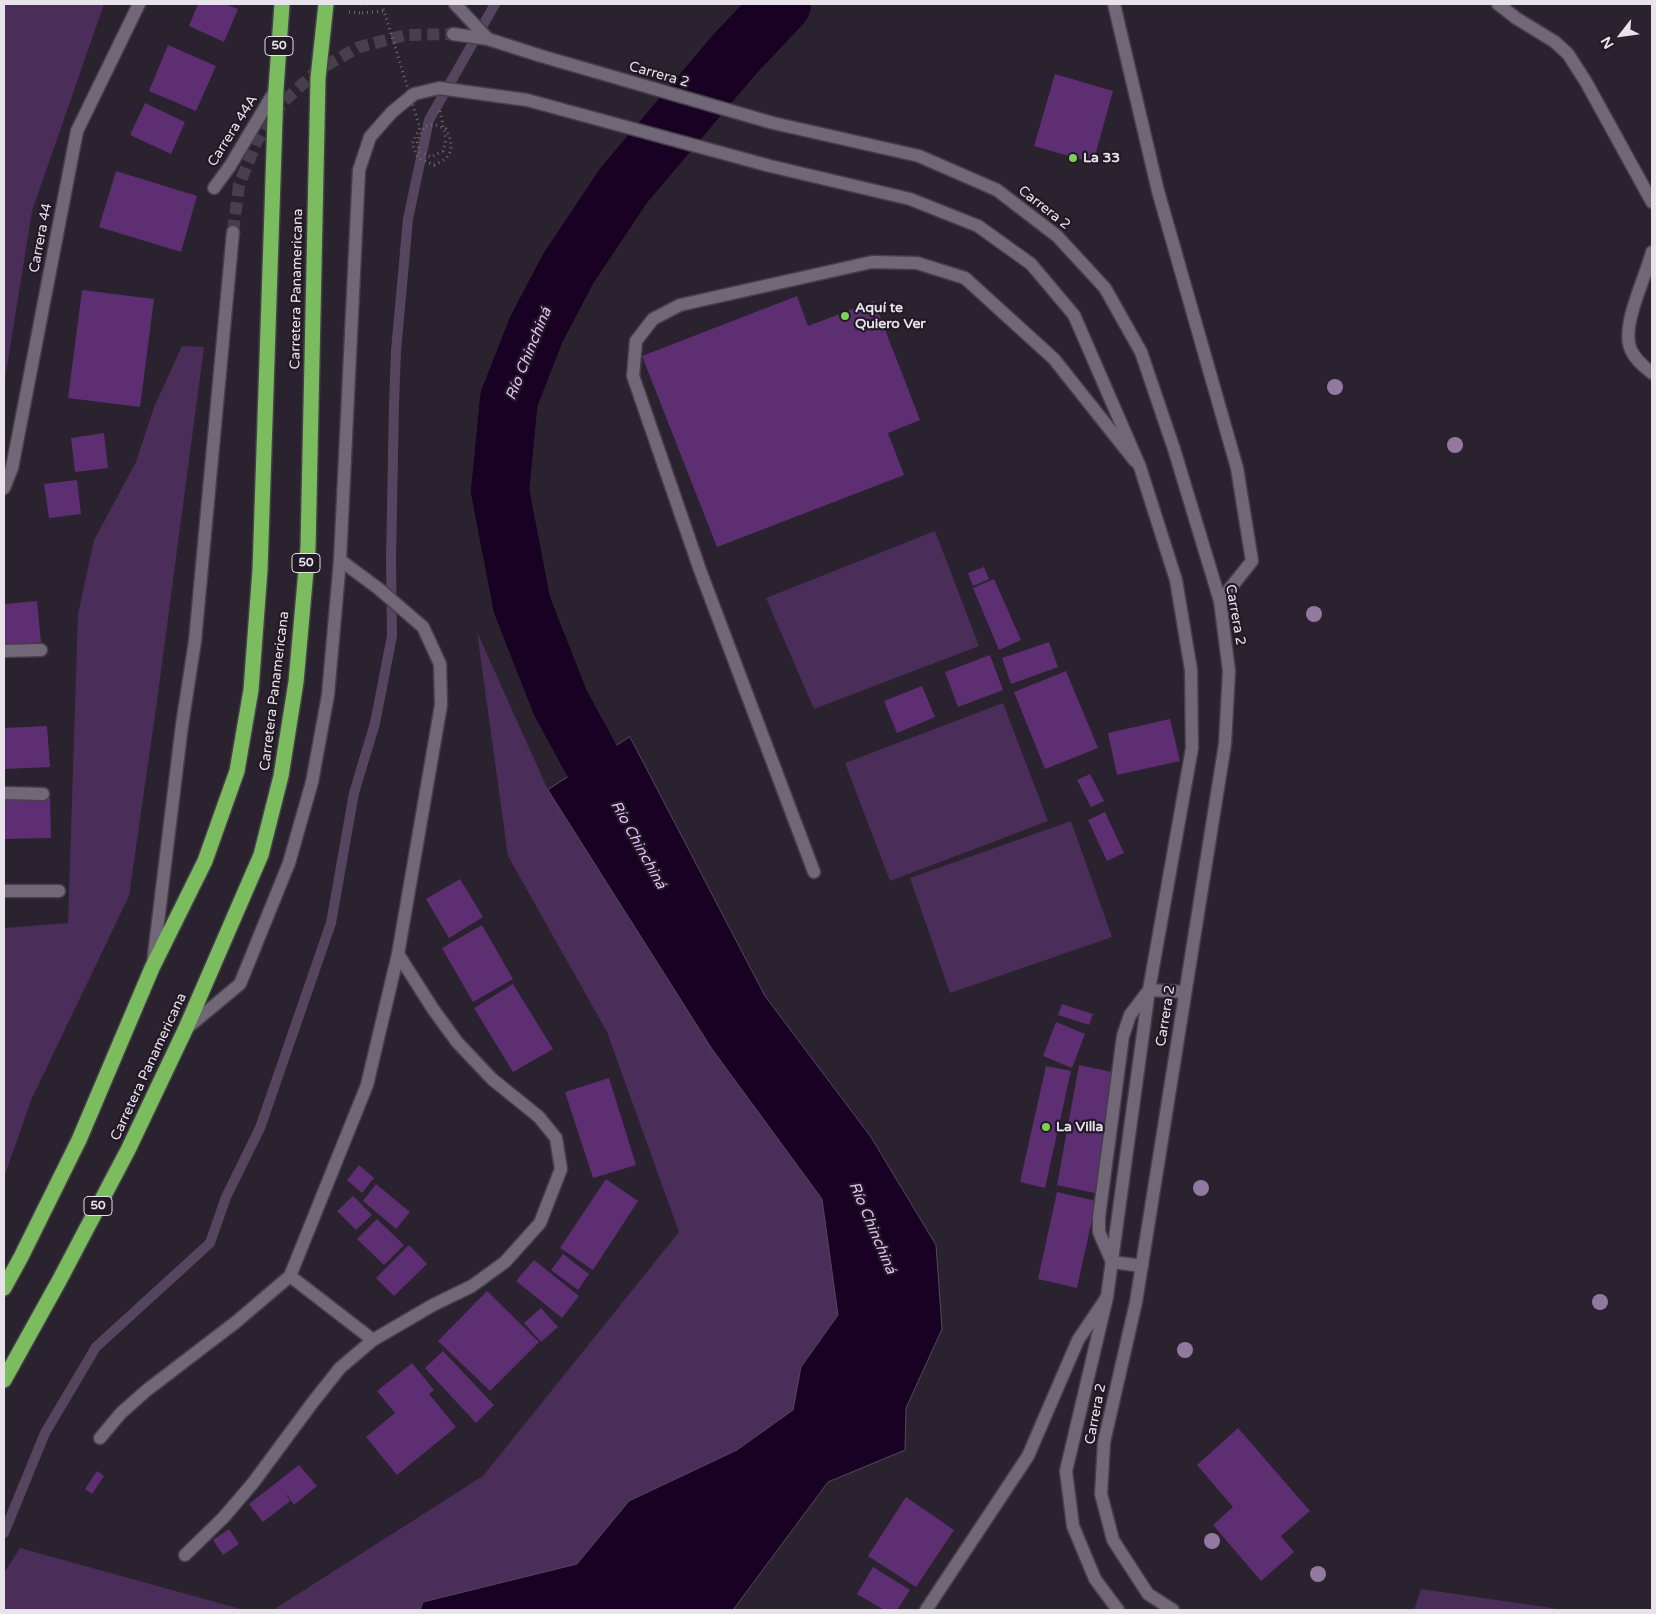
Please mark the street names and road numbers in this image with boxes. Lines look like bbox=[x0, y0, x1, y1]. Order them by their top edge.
road number: 50 bbox=[265, 36, 293, 56]
street label: Carrera 2 bbox=[627, 58, 691, 92]
street label: Carrera 44A bbox=[204, 92, 262, 170]
street label: Carrera 2 bbox=[1015, 182, 1073, 234]
street label: Carrera 44 bbox=[26, 202, 56, 274]
street label: Carretera Panamericana bbox=[287, 208, 307, 370]
road number: 50 bbox=[292, 554, 320, 572]
street label: Carrera 2 bbox=[1221, 583, 1249, 647]
street label: Carretera Panamericana bbox=[257, 610, 293, 772]
street label: Carrera 2 bbox=[1153, 984, 1179, 1048]
street label: Carretera Panamericana bbox=[107, 991, 191, 1143]
road number: 50 bbox=[84, 1196, 112, 1216]
street label: Carrera 2 bbox=[1082, 1382, 1110, 1446]

